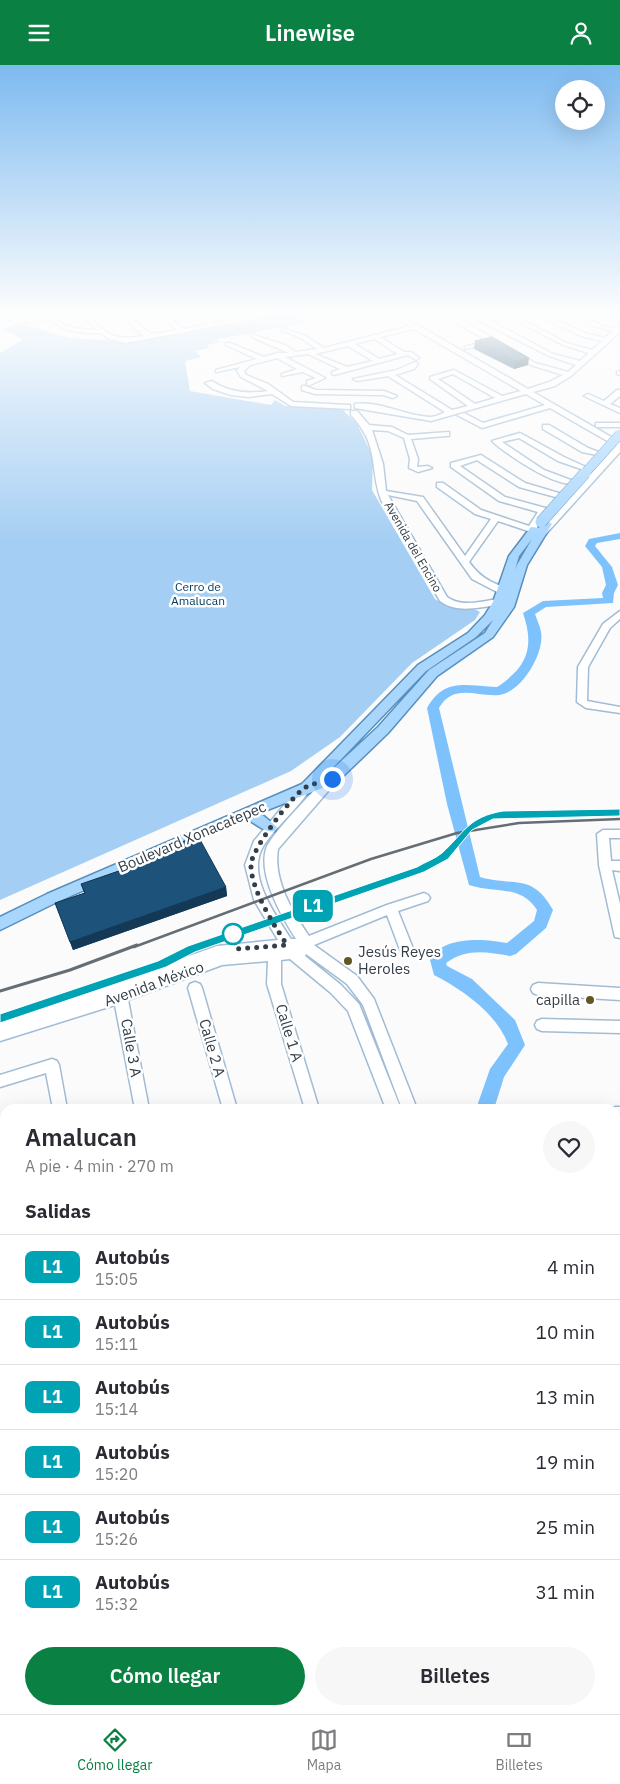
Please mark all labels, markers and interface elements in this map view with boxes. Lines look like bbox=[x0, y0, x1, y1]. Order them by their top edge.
text: Linewise bbox=[265, 18, 355, 47]
icon: menu bbox=[25, 19, 53, 47]
icon: person bbox=[567, 19, 595, 47]
map controls bbox=[555, 80, 605, 130]
button: locate bbox=[555, 80, 605, 130]
street label: Avenida del Encino bbox=[381, 499, 446, 595]
park label: Cerro de Amalucan bbox=[171, 579, 225, 608]
your location bbox=[320, 767, 345, 792]
street label: Boulevard Xonacatepec bbox=[115, 797, 269, 876]
line badge: L1 bbox=[290, 890, 336, 922]
text: L1 bbox=[303, 894, 323, 917]
unlabelled marker bbox=[222, 923, 244, 945]
place label: Jesús Reyes Heroles bbox=[358, 942, 441, 978]
marker: Jesús Reyes Heroles bbox=[342, 955, 354, 967]
street label: Avenida México bbox=[101, 957, 206, 1010]
place label: capilla bbox=[536, 990, 580, 1009]
marker: capilla bbox=[584, 994, 596, 1006]
street label: Calle 1 A bbox=[272, 1002, 307, 1064]
street label: Calle 3 A bbox=[117, 1017, 146, 1079]
street label: Calle 2 A bbox=[195, 1017, 230, 1079]
text: Amalucan bbox=[25, 1121, 137, 1153]
button: heart bbox=[543, 1121, 595, 1173]
text: A pie · 4 min · 270 m bbox=[25, 1156, 174, 1176]
text: Salidas bbox=[25, 1199, 91, 1223]
text: Autobús bbox=[95, 1245, 170, 1269]
text: L1 bbox=[42, 1255, 63, 1278]
text: 4 min bbox=[547, 1255, 595, 1279]
text: 15:05 bbox=[95, 1269, 138, 1289]
text: Autobús bbox=[95, 1310, 170, 1334]
text: L1 bbox=[42, 1320, 63, 1343]
text: 10 min bbox=[536, 1320, 595, 1344]
text: 15:11 bbox=[95, 1334, 138, 1354]
text: Autobús bbox=[95, 1375, 170, 1399]
text: L1 bbox=[42, 1385, 63, 1408]
text: 13 min bbox=[536, 1385, 595, 1409]
text: 15:14 bbox=[95, 1399, 138, 1419]
text: Autobús bbox=[95, 1440, 170, 1464]
text: L1 bbox=[42, 1450, 63, 1473]
text: 19 min bbox=[536, 1450, 595, 1474]
text: 15:20 bbox=[95, 1464, 138, 1484]
text: Autobús bbox=[95, 1505, 170, 1529]
text: L1 bbox=[42, 1515, 63, 1538]
text: 25 min bbox=[536, 1515, 595, 1539]
text: 15:26 bbox=[95, 1529, 138, 1549]
text: Autobús bbox=[95, 1570, 170, 1594]
text: L1 bbox=[42, 1580, 63, 1603]
text: 31 min bbox=[536, 1580, 595, 1604]
text: 15:32 bbox=[95, 1594, 138, 1614]
button: Cómo llegar bbox=[25, 1647, 305, 1705]
button: Billetes bbox=[315, 1647, 595, 1705]
tab: Cómo llegar bbox=[77, 1726, 152, 1774]
tab: Mapa bbox=[307, 1726, 341, 1774]
tab: Billetes bbox=[496, 1726, 543, 1774]

